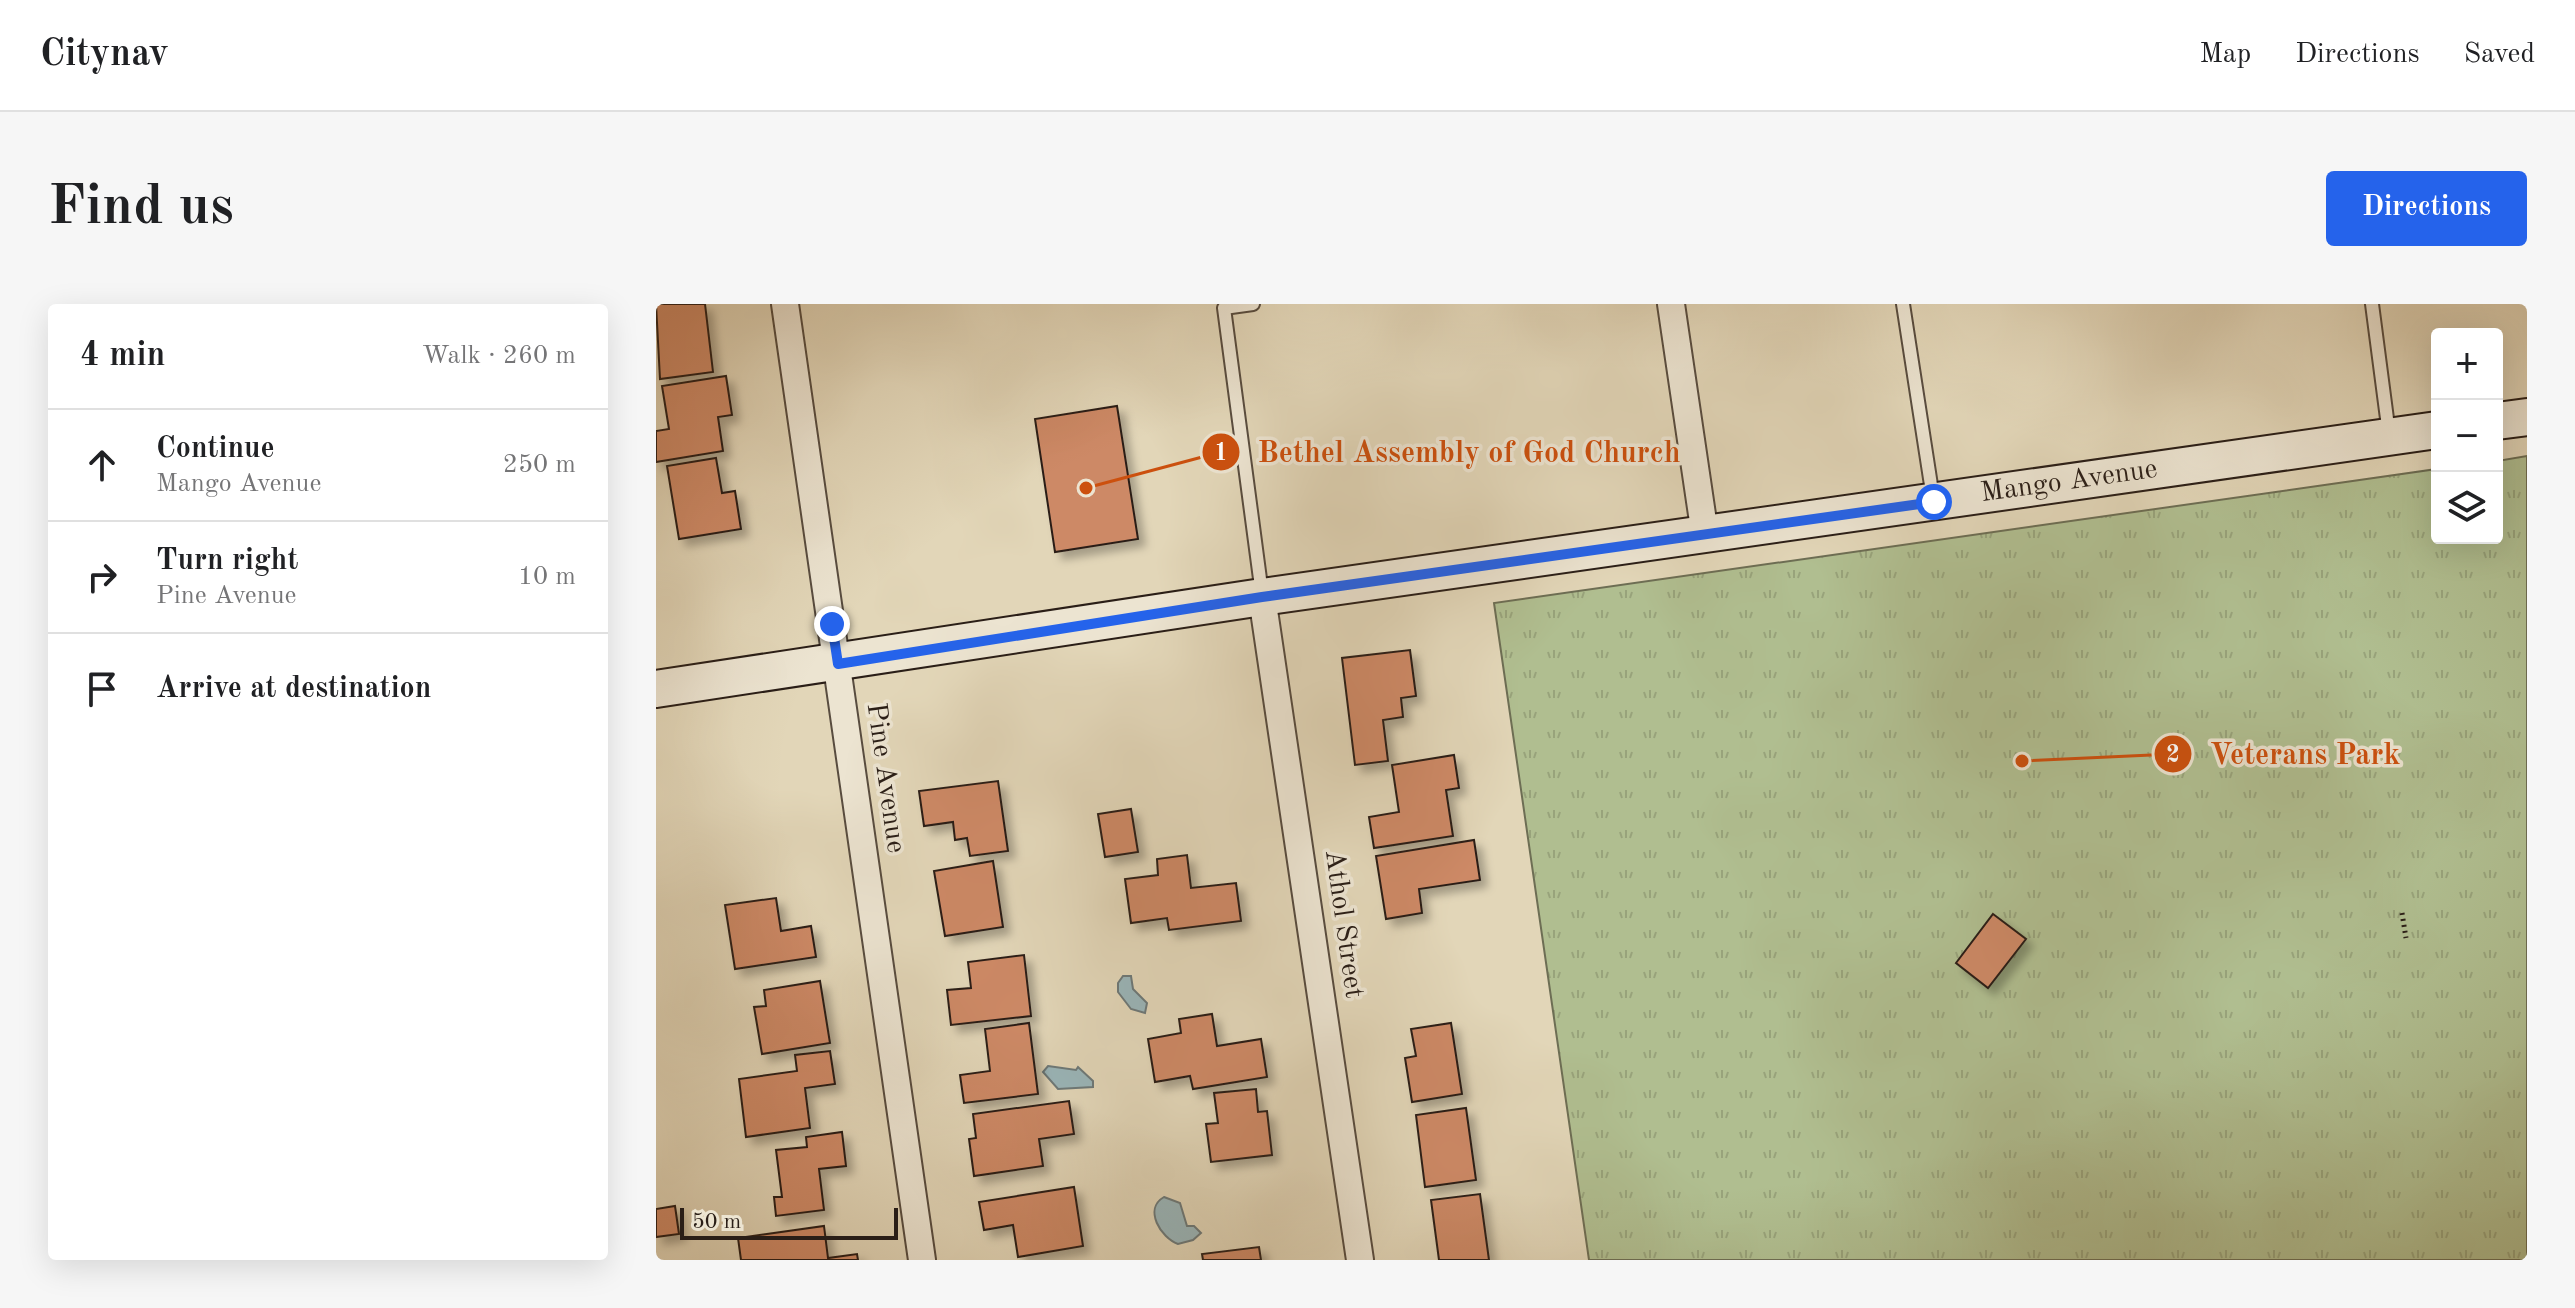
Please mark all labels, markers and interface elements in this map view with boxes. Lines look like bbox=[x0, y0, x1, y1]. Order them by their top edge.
text: Citynav bbox=[40, 36, 169, 74]
text: Map bbox=[2199, 41, 2251, 69]
text: Directions bbox=[2295, 41, 2420, 69]
text: Saved bbox=[2464, 41, 2535, 69]
button: Directions bbox=[2326, 171, 2527, 246]
text: Find us bbox=[48, 180, 234, 236]
map controls bbox=[2431, 328, 2503, 544]
button: + bbox=[2431, 328, 2503, 400]
text: 4 min bbox=[80, 339, 165, 373]
text: Walk · 260 m bbox=[422, 343, 576, 369]
button: − bbox=[2431, 400, 2503, 472]
callout: Bethel Assembly of God Church bbox=[1201, 425, 1696, 479]
text: Continue bbox=[156, 434, 275, 464]
text: Bethel Assembly of God Church bbox=[1258, 439, 1681, 469]
text: 1 bbox=[1214, 442, 1228, 466]
icon: ahead bbox=[80, 443, 124, 487]
text: 250 m bbox=[503, 452, 576, 478]
street label: Mango Avenue bbox=[1979, 456, 2159, 508]
text: Mango Avenue bbox=[156, 471, 321, 497]
button: layers bbox=[2431, 472, 2503, 544]
route start bbox=[1916, 484, 1952, 520]
text: Turn right bbox=[156, 546, 298, 576]
icon: right bbox=[80, 555, 124, 599]
text: 10 m bbox=[518, 564, 576, 590]
text: Pine Avenue bbox=[156, 583, 297, 609]
route end bbox=[814, 606, 850, 642]
icon: arrive bbox=[80, 667, 124, 711]
text: Arrive at destination bbox=[156, 674, 431, 704]
street label: Pine Avenue bbox=[861, 701, 909, 855]
callout: Veterans Park bbox=[2153, 727, 2416, 781]
text: Veterans Park bbox=[2210, 741, 2400, 771]
text: 2 bbox=[2166, 744, 2180, 768]
street label: Athol Street bbox=[1319, 848, 1367, 1000]
scale bar bbox=[680, 1204, 898, 1240]
text: 50 m bbox=[692, 1211, 741, 1233]

